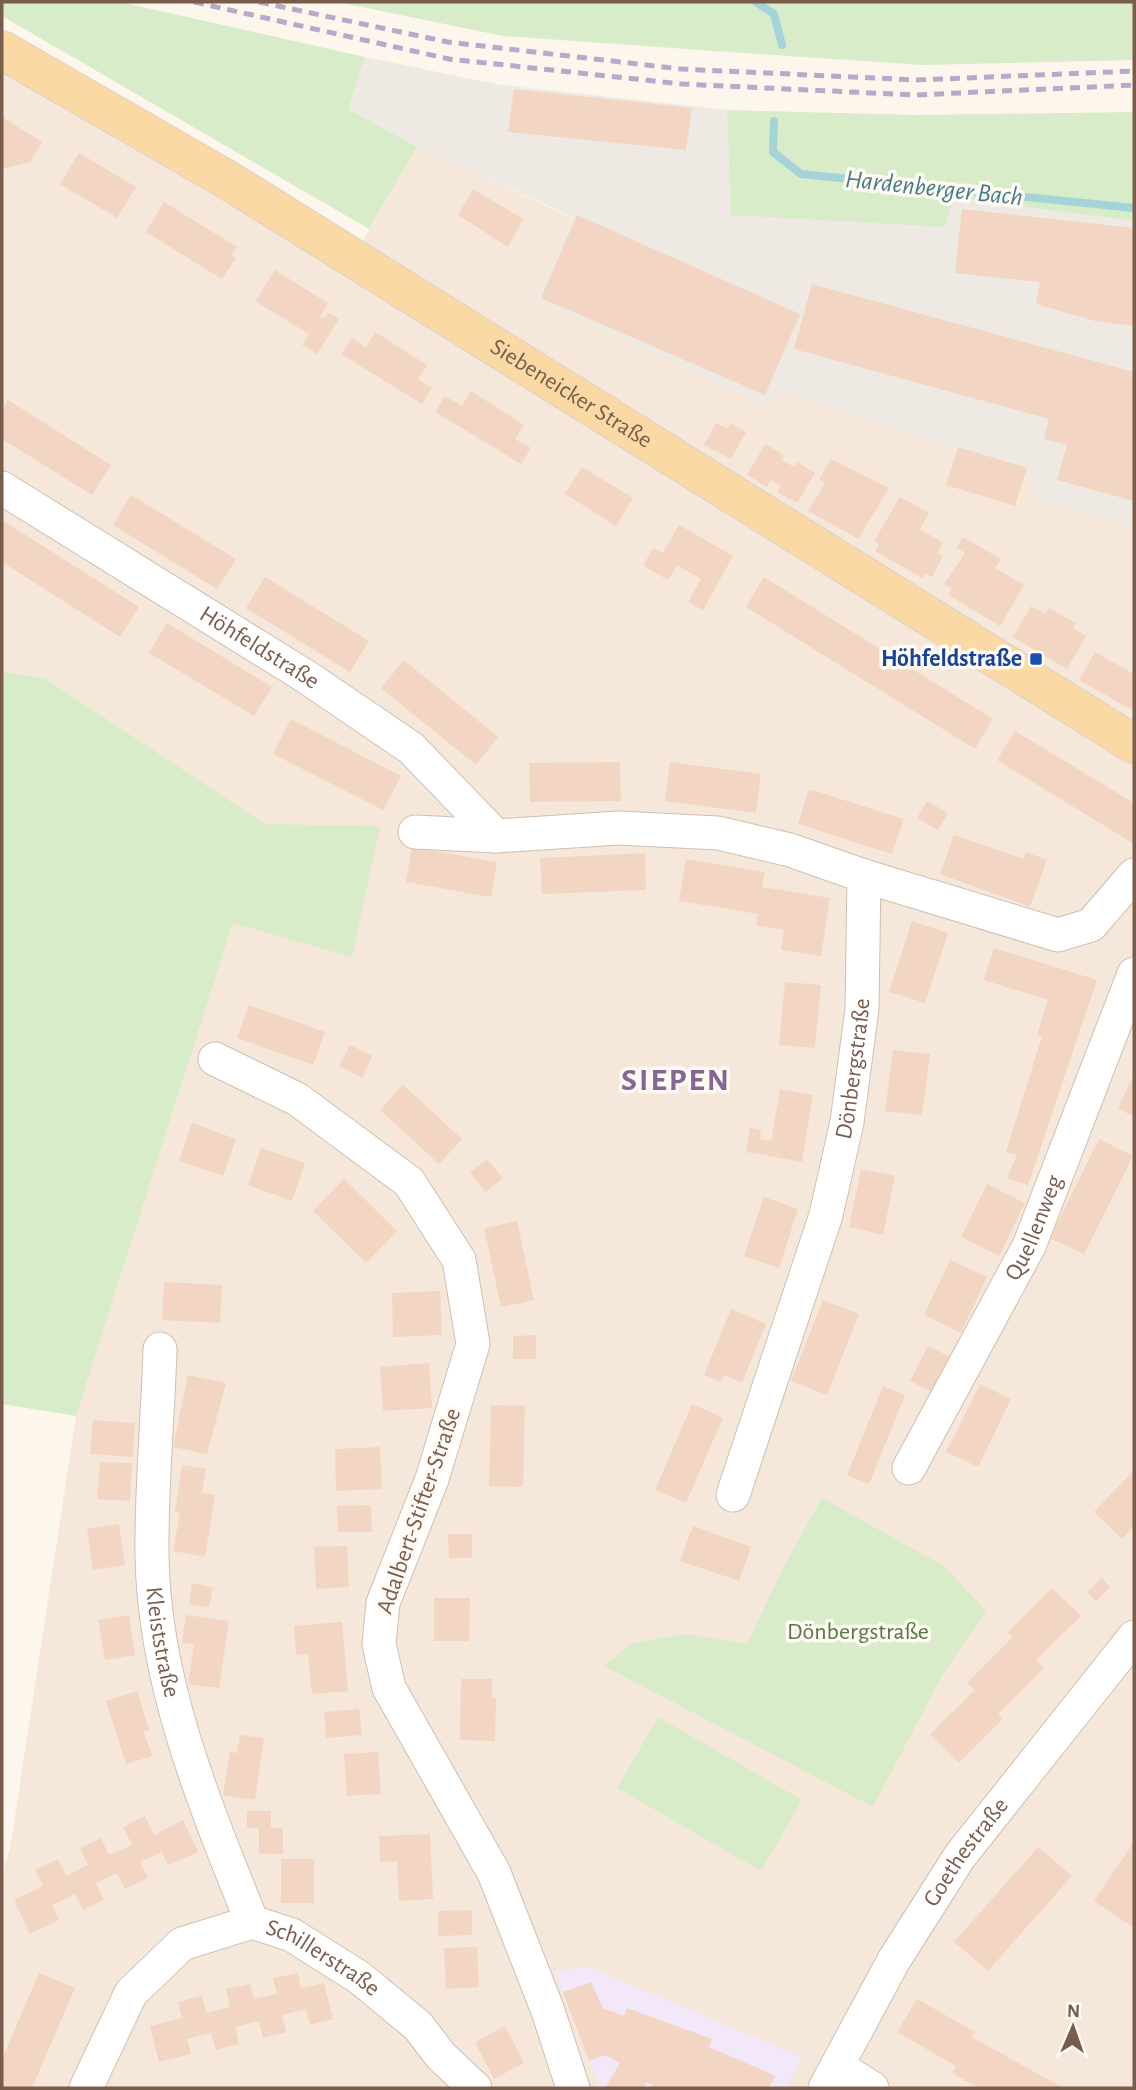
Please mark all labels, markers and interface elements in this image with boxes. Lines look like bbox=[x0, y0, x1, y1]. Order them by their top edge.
water label: Hardenberger Bach bbox=[844, 166, 1024, 210]
street label: Siebeneicker Straße bbox=[486, 335, 656, 453]
street label: Höhfeldstraße bbox=[195, 602, 324, 694]
place label: Höhfeldstraße bbox=[881, 647, 1022, 671]
marker: Höhfeldstraße bbox=[1028, 651, 1044, 667]
street label: Dönbergstraße bbox=[831, 998, 874, 1142]
district label: SIEPEN bbox=[621, 1064, 731, 1096]
street label: Quellenweg bbox=[1001, 1172, 1067, 1285]
street label: Adalbert-Stifter-Straße bbox=[373, 1405, 465, 1617]
street label: Kleiststraße bbox=[141, 1586, 184, 1700]
park label: Dönbergstraße bbox=[787, 1620, 929, 1644]
street label: Goethestraße bbox=[919, 1794, 1013, 1911]
street label: Schillerstraße bbox=[263, 1915, 384, 2001]
north arrow bbox=[1038, 1992, 1108, 2062]
text: N bbox=[1067, 2002, 1080, 2021]

